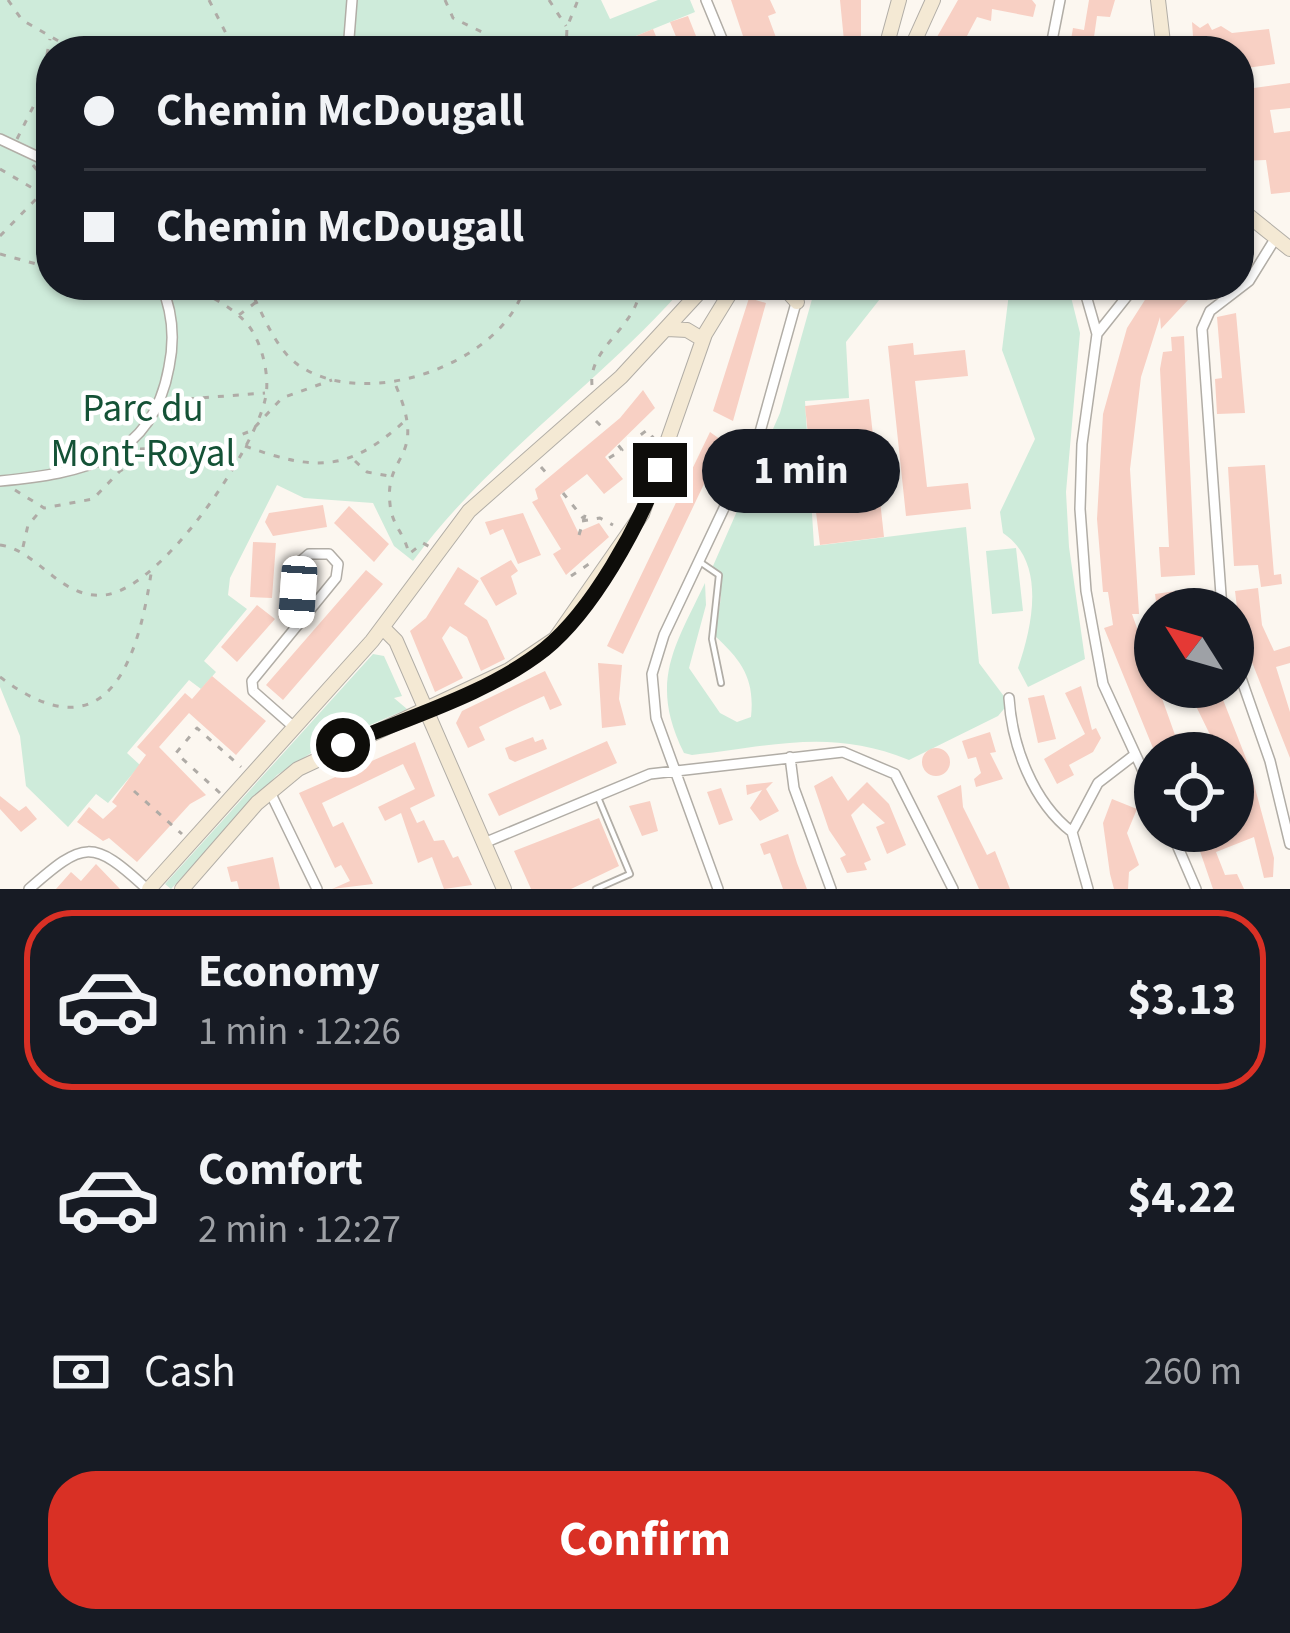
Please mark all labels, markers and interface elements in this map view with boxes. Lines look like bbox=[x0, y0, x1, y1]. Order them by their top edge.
text: Chemin McDougall bbox=[156, 79, 524, 143]
text: Chemin McDougall bbox=[156, 195, 524, 259]
park label: Parc du Mont-Royal bbox=[51, 381, 235, 482]
callout: 1 min bbox=[702, 428, 900, 512]
route end bbox=[633, 443, 687, 497]
text: 1 min bbox=[754, 443, 848, 499]
car bbox=[278, 555, 318, 629]
north arrow bbox=[1134, 588, 1254, 708]
map controls bbox=[1134, 588, 1254, 852]
route start bbox=[316, 718, 370, 772]
button: locate bbox=[1134, 732, 1254, 852]
text: Economy bbox=[198, 940, 380, 1004]
icon: car bbox=[54, 946, 162, 1054]
text: $3.13 bbox=[1127, 968, 1236, 1032]
text: 1 min · 12:26 bbox=[198, 1004, 401, 1060]
text: Comfort bbox=[198, 1138, 363, 1202]
icon: car bbox=[54, 1144, 162, 1252]
text: $4.22 bbox=[1127, 1166, 1236, 1230]
text: 2 min · 12:27 bbox=[198, 1202, 401, 1258]
icon: cash bbox=[48, 1339, 114, 1405]
text: Cash bbox=[144, 1340, 236, 1404]
text: 260 m bbox=[1144, 1344, 1242, 1400]
button: Confirm bbox=[48, 1471, 1242, 1609]

